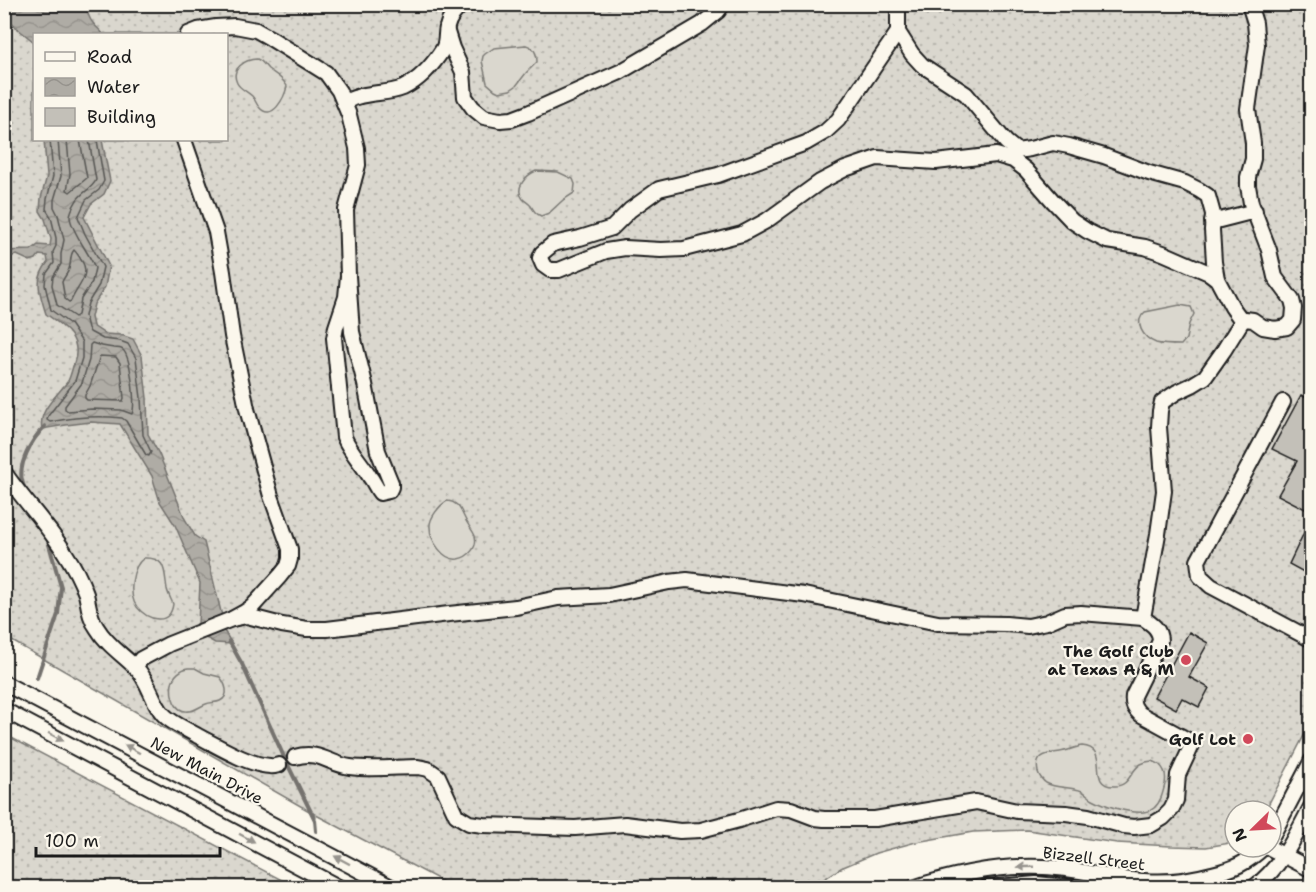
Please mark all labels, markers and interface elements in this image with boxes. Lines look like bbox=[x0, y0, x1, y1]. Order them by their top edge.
legend bbox=[33, 33, 228, 141]
text: Road bbox=[87, 45, 132, 69]
text: Water bbox=[87, 75, 140, 99]
text: Building bbox=[87, 105, 156, 129]
place label: The Golf Club at Texas A & M bbox=[1047, 641, 1175, 680]
marker: The Golf Club at Texas A & M bbox=[1179, 653, 1193, 667]
place label: Golf Lot bbox=[1169, 729, 1236, 750]
one-way arrow bbox=[48, 732, 65, 742]
street label: New Main Drive bbox=[147, 732, 267, 809]
marker: Golf Lot bbox=[1241, 732, 1255, 746]
one-way arrow bbox=[124, 744, 141, 754]
north arrow bbox=[1223, 799, 1283, 859]
scale bar bbox=[36, 820, 220, 858]
text: N bbox=[1228, 825, 1252, 845]
text: 100 m bbox=[45, 829, 99, 853]
one-way arrow bbox=[238, 833, 256, 843]
street label: Bizzell Street bbox=[1042, 842, 1146, 875]
one-way arrow bbox=[333, 855, 350, 865]
one-way arrow bbox=[1017, 862, 1036, 872]

